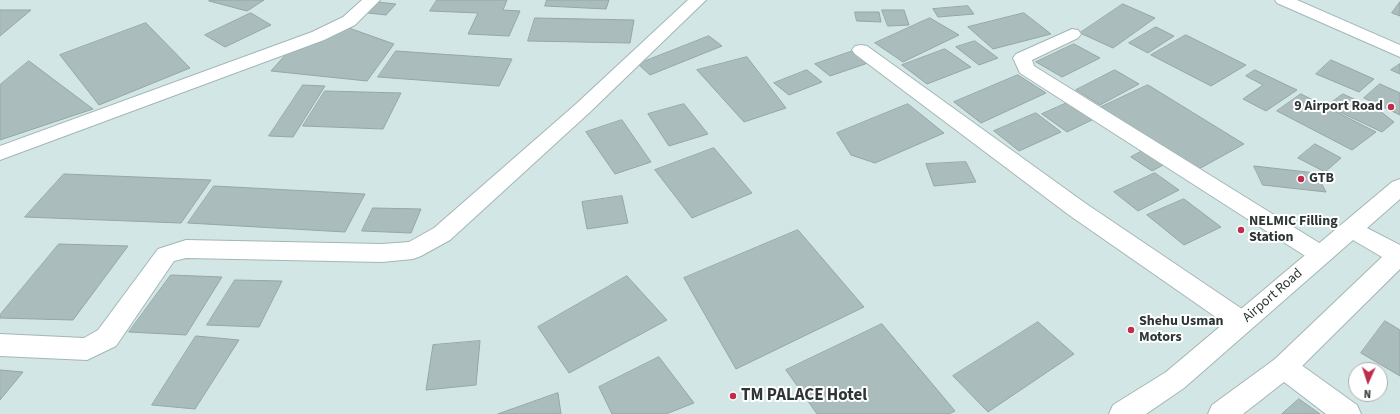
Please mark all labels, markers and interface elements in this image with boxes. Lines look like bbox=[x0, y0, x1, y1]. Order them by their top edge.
place label: 9 Airport Road bbox=[1294, 99, 1383, 115]
marker: 9 Airport Road bbox=[1386, 102, 1396, 112]
place label: GTB bbox=[1309, 171, 1334, 187]
marker: GTB bbox=[1296, 174, 1306, 184]
place label: NELMIC Filling Station bbox=[1249, 214, 1338, 246]
marker: NELMIC Filling Station bbox=[1236, 225, 1246, 235]
street label: Airport Road bbox=[1240, 265, 1306, 327]
place label: Shehu Usman Motors bbox=[1139, 314, 1224, 346]
marker: Shehu Usman Motors bbox=[1126, 325, 1136, 335]
north arrow bbox=[1348, 362, 1388, 402]
place label: TM PALACE Hotel bbox=[741, 386, 867, 406]
text: N bbox=[1363, 386, 1371, 401]
marker: TM PALACE Hotel bbox=[728, 391, 738, 401]

